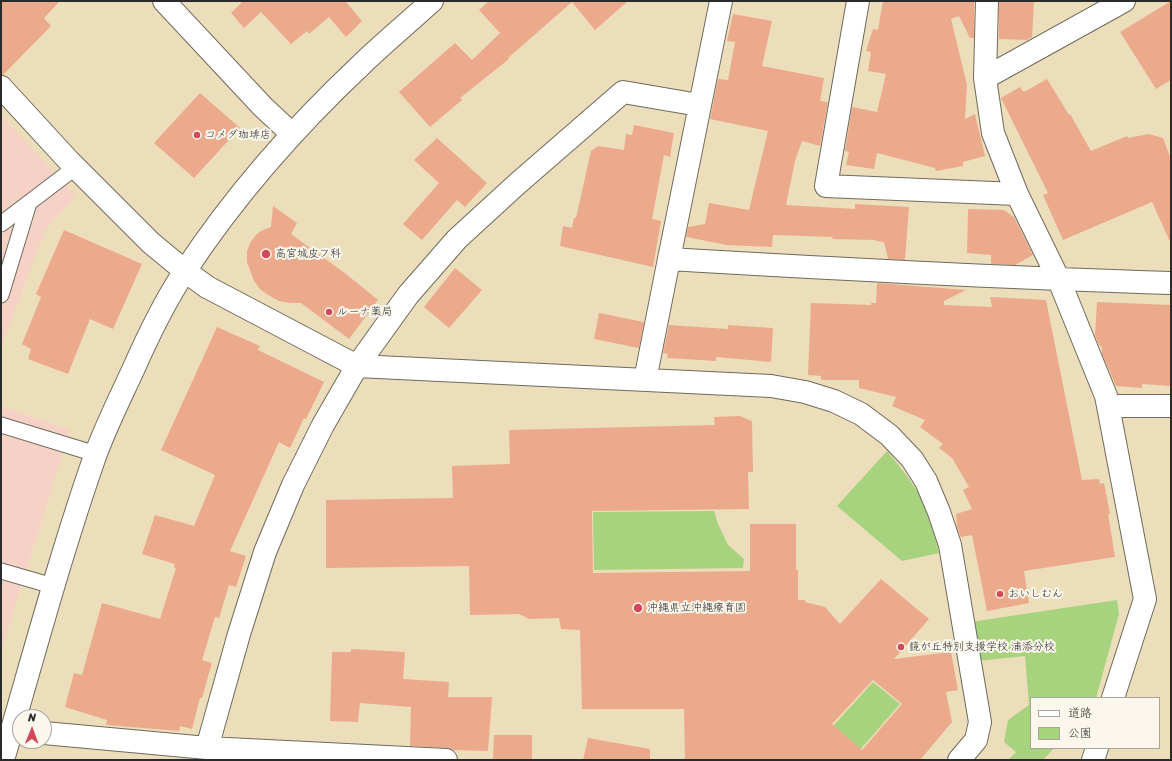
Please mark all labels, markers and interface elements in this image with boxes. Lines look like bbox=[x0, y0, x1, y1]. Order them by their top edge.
place label: コメダ珈琲店 bbox=[205, 128, 271, 142]
marker: コメダ珈琲店 bbox=[192, 130, 202, 140]
place label: 高宮城皮フ科 bbox=[275, 247, 341, 261]
marker: 高宮城皮フ科 bbox=[260, 248, 272, 260]
place label: ルーナ薬局 bbox=[337, 305, 392, 319]
marker: ルーナ薬局 bbox=[324, 307, 334, 317]
place label: おいしむん bbox=[1008, 587, 1063, 601]
marker: おいしむん bbox=[995, 589, 1005, 599]
place label: 沖縄県立沖縄療育園 bbox=[647, 601, 746, 615]
marker: 沖縄県立沖縄療育園 bbox=[632, 602, 644, 614]
place label: 鏡が丘特別支援学校 浦添分校 bbox=[909, 640, 1055, 654]
marker: 鏡が丘特別支援学校 浦添分校 bbox=[896, 642, 906, 652]
legend bbox=[1030, 697, 1160, 749]
text: 道路 bbox=[1068, 702, 1092, 724]
text: N bbox=[28, 708, 36, 727]
north arrow bbox=[12, 709, 52, 749]
text: 公園 bbox=[1068, 722, 1092, 744]

